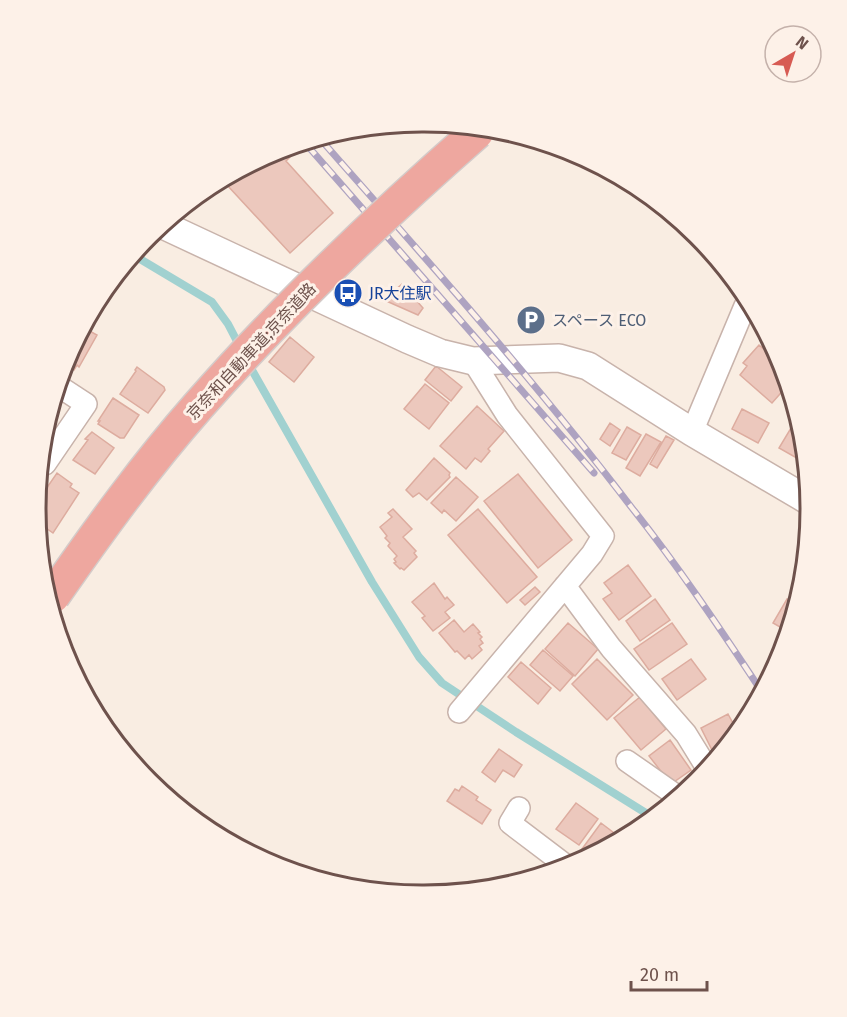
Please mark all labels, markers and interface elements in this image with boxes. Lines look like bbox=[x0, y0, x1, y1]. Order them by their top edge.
north arrow bbox=[763, 24, 823, 84]
text: N bbox=[792, 32, 812, 53]
bus stop icon: JR大住駅 bbox=[332, 277, 364, 309]
street label: 京奈和自動車道;京奈道路 bbox=[183, 279, 320, 424]
place label: JR大住駅 bbox=[369, 284, 432, 303]
parking icon: スペース ECO bbox=[515, 304, 547, 336]
place label: スペース ECO bbox=[552, 311, 646, 330]
scale bar bbox=[631, 954, 708, 992]
text: 20 m bbox=[640, 964, 679, 986]

